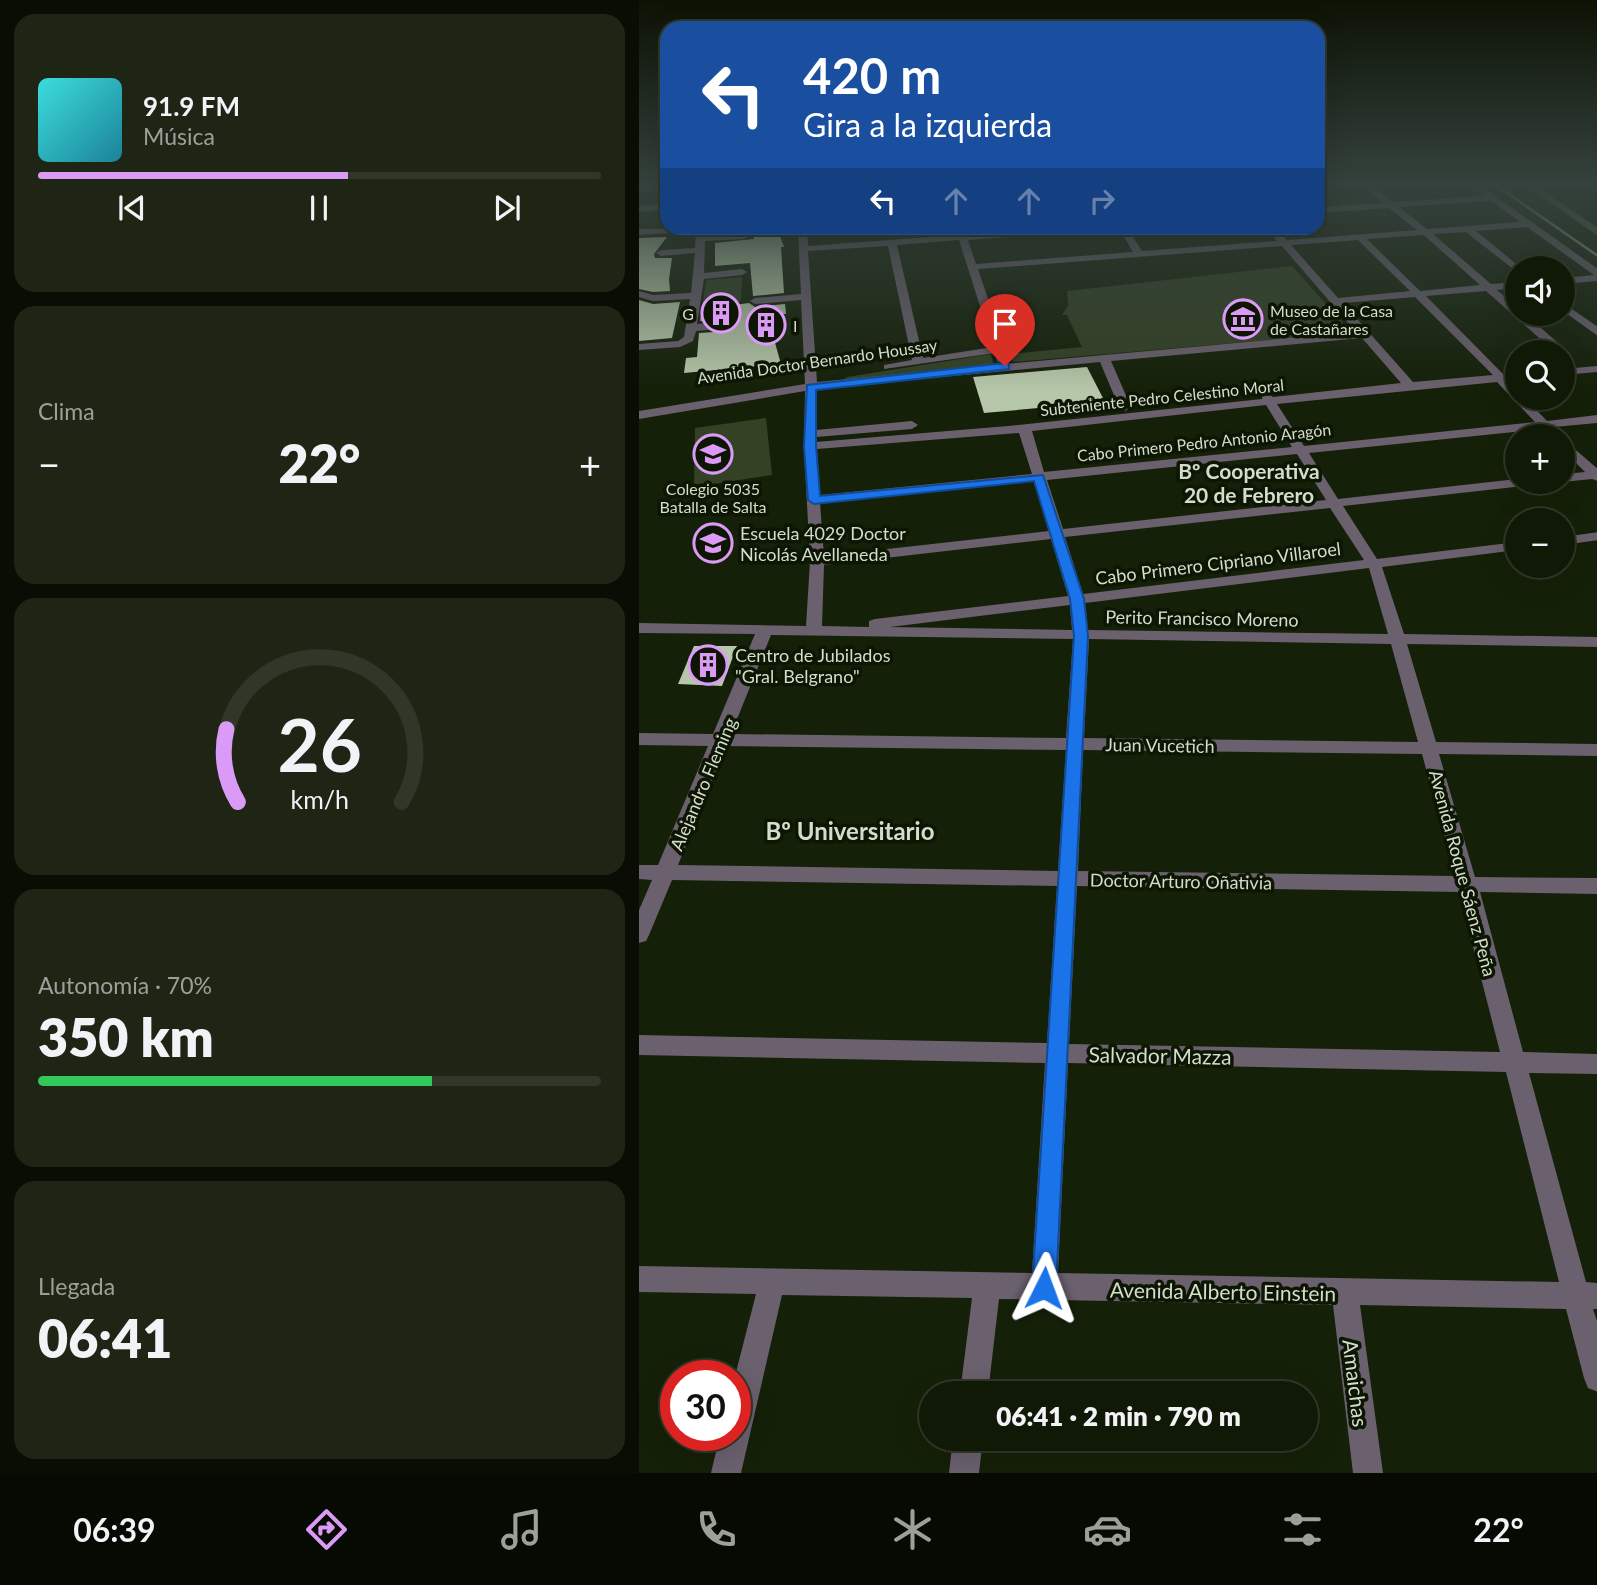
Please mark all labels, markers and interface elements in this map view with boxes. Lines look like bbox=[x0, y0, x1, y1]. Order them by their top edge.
text: 420 m bbox=[803, 46, 941, 104]
icon: left bbox=[688, 49, 779, 140]
text: 91.9 FM bbox=[143, 90, 240, 122]
text: Gira a la izquierda bbox=[803, 105, 1052, 144]
text: Música bbox=[143, 122, 215, 150]
icon: left bbox=[864, 182, 902, 220]
icon: ahead bbox=[937, 182, 975, 220]
icon: ahead bbox=[1010, 182, 1048, 220]
icon: right bbox=[1083, 182, 1121, 220]
icon: previous bbox=[113, 189, 151, 227]
icon: pause bbox=[300, 189, 338, 227]
icon: next bbox=[488, 189, 526, 227]
map controls bbox=[1505, 256, 1575, 578]
button: sound bbox=[1505, 256, 1575, 326]
building icon: G bbox=[700, 292, 742, 334]
pin bbox=[975, 294, 1035, 366]
museum icon: Museo de la Casa de Castañares bbox=[1222, 298, 1264, 340]
place label: Museo de la Casa de Castañares bbox=[1270, 301, 1393, 338]
place label: G bbox=[682, 304, 694, 323]
building icon: I bbox=[745, 304, 787, 346]
icon: arrive bbox=[986, 305, 1024, 343]
place label: I bbox=[793, 316, 797, 335]
street label: Avenida Doctor Bernardo Houssay bbox=[696, 335, 939, 387]
button: search bbox=[1505, 340, 1575, 410]
street label: Subteniente Pedro Celestino Moral bbox=[1039, 375, 1285, 419]
text: Clima bbox=[38, 397, 95, 425]
street label: Cabo Primero Pedro Antonio Aragón bbox=[1076, 419, 1332, 465]
button: + bbox=[1505, 424, 1575, 494]
text: 22° bbox=[279, 432, 360, 494]
school or university icon: Colegio 5035 Batalla de Salta bbox=[692, 433, 734, 475]
text: − bbox=[38, 441, 60, 487]
text: + bbox=[579, 441, 601, 487]
district label: Bº Cooperativa 20 de Febrero bbox=[1178, 458, 1320, 507]
place label: Colegio 5035 Batalla de Salta bbox=[660, 479, 766, 516]
button: − bbox=[1505, 508, 1575, 578]
school or university icon: Escuela 4029 Doctor Nicolás Avellaneda bbox=[692, 522, 734, 564]
place label: Escuela 4029 Doctor Nicolás Avellaneda bbox=[740, 522, 906, 565]
street label: Cabo Primero Cipriano Villaroel bbox=[1094, 537, 1342, 589]
street label: Perito Francisco Moreno bbox=[1105, 605, 1299, 631]
building icon: Centro de Jubilados "Gral. Belgrano" bbox=[687, 644, 729, 686]
place label: Centro de Jubilados "Gral. Belgrano" bbox=[735, 644, 891, 687]
text: 26 bbox=[277, 701, 362, 789]
street label: Alejandro Fleming bbox=[665, 714, 741, 854]
street label: Juan Vucetich bbox=[1105, 733, 1215, 757]
street label: Avenida Roque Sáenz Peña bbox=[1425, 767, 1501, 979]
text: km/h bbox=[290, 784, 349, 814]
district label: Bº Universitario bbox=[766, 816, 934, 845]
street label: Doctor Arturo Oñativia bbox=[1090, 868, 1272, 894]
text: Autonomía · 70% bbox=[38, 971, 212, 999]
text: 350 km bbox=[38, 1006, 214, 1068]
street label: Salvador Mazza bbox=[1088, 1041, 1232, 1069]
position arrow bbox=[1007, 1251, 1081, 1325]
text: Llegada bbox=[38, 1272, 115, 1300]
street label: Avenida Alberto Einstein bbox=[1110, 1277, 1336, 1305]
text: 06:41 bbox=[38, 1307, 172, 1369]
street label: Amaichas bbox=[1338, 1338, 1374, 1428]
speed limit sign: 30 bbox=[660, 1360, 751, 1451]
text: 06:41 · 2 min · 790 m bbox=[996, 1400, 1241, 1432]
icon: directions bbox=[302, 1505, 351, 1554]
icon: music bbox=[497, 1505, 546, 1554]
icon: phone bbox=[692, 1505, 741, 1554]
icon: climate bbox=[888, 1505, 937, 1554]
icon: car bbox=[1083, 1505, 1132, 1554]
icon: filters bbox=[1278, 1505, 1327, 1554]
text: 06:39 bbox=[73, 1510, 156, 1549]
text: 22° bbox=[1473, 1510, 1524, 1549]

